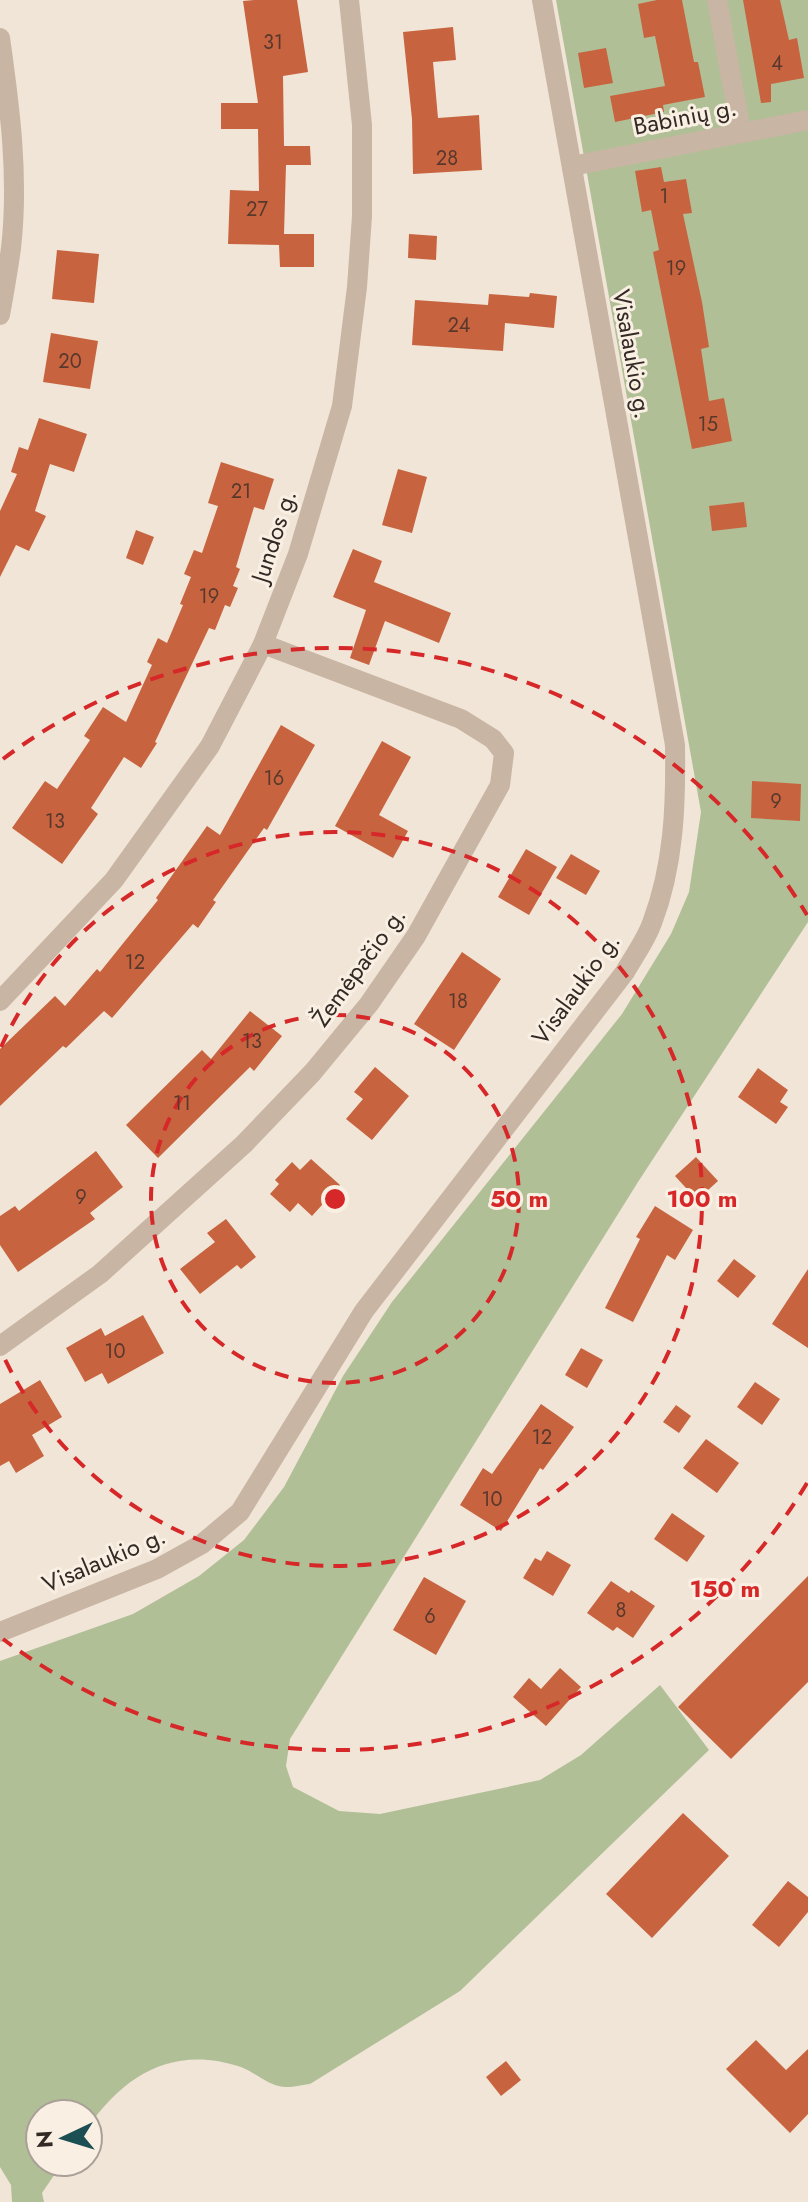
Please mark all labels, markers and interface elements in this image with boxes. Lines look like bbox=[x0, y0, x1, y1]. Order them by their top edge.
house number: 31 bbox=[263, 28, 283, 57]
house number: 4 bbox=[771, 49, 783, 78]
street label: Babinių g. bbox=[630, 89, 739, 144]
house number: 28 bbox=[436, 144, 458, 173]
house number: 1 bbox=[660, 182, 669, 211]
house number: 27 bbox=[246, 195, 268, 224]
house number: 19 bbox=[666, 254, 686, 283]
street label: Visalaukio g. bbox=[604, 286, 661, 421]
house number: 24 bbox=[447, 311, 471, 340]
house number: 20 bbox=[58, 347, 82, 376]
house number: 15 bbox=[698, 410, 718, 439]
house number: 21 bbox=[231, 477, 251, 506]
street label: Jundos g. bbox=[241, 485, 305, 590]
house number: 19 bbox=[199, 582, 219, 611]
house number: 16 bbox=[264, 764, 284, 793]
house number: 9 bbox=[770, 787, 782, 816]
house number: 13 bbox=[45, 807, 65, 836]
street label: Žemėpačio g. bbox=[303, 900, 414, 1034]
street label: Visalaukio g. bbox=[523, 925, 628, 1052]
house number: 12 bbox=[125, 948, 145, 977]
house number: 18 bbox=[448, 987, 468, 1016]
house number: 13 bbox=[242, 1027, 262, 1056]
house number: 11 bbox=[173, 1089, 191, 1118]
text: 50 m bbox=[490, 1181, 548, 1216]
text: 100 m bbox=[667, 1181, 737, 1216]
house number: 9 bbox=[75, 1183, 87, 1212]
centre of rings bbox=[321, 1185, 349, 1213]
house number: 10 bbox=[105, 1337, 126, 1366]
house number: 12 bbox=[532, 1423, 552, 1452]
house number: 10 bbox=[482, 1485, 503, 1514]
street label: Visalaukio g. bbox=[37, 1518, 171, 1601]
text: 150 m bbox=[690, 1571, 760, 1606]
house number: 8 bbox=[616, 1596, 626, 1625]
house number: 6 bbox=[424, 1602, 436, 1631]
north arrow bbox=[24, 2098, 104, 2178]
text: N bbox=[27, 2130, 61, 2149]

